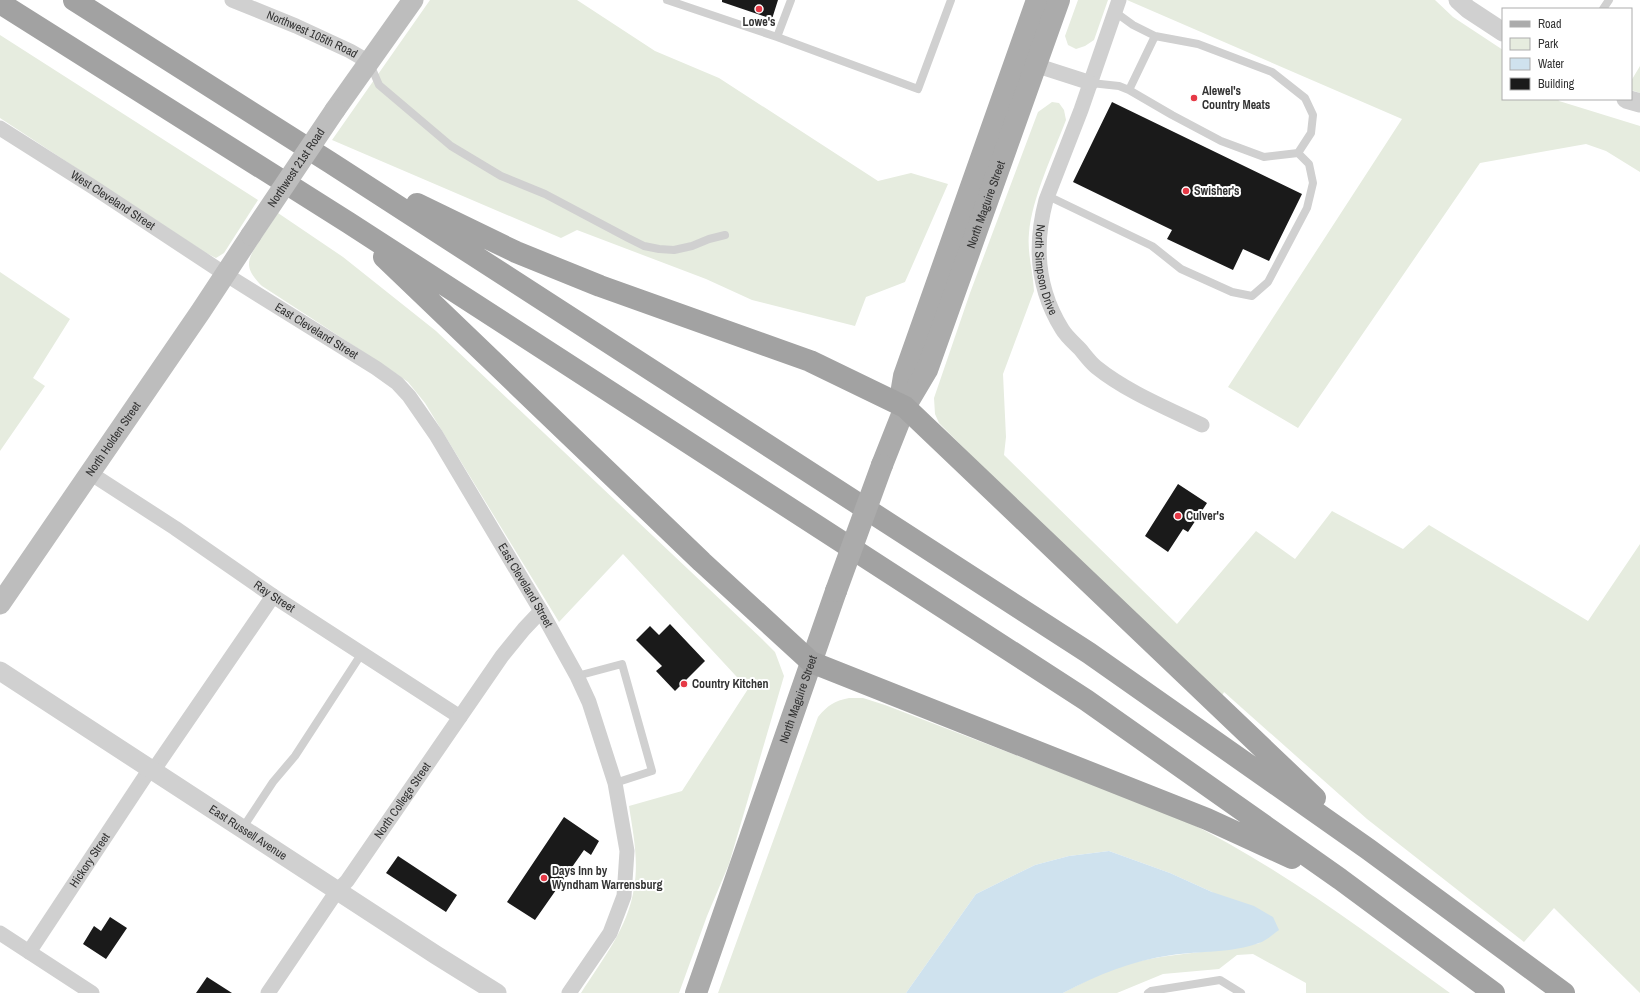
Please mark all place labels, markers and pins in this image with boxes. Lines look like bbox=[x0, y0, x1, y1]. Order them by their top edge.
marker: Lowe's bbox=[754, 4, 764, 14]
place label: Lowe's bbox=[743, 14, 776, 30]
place label: Alewel's Country Meats bbox=[1202, 83, 1271, 113]
marker: Alewel's Country Meats bbox=[1189, 93, 1199, 103]
place label: Swisher's bbox=[1194, 183, 1240, 199]
marker: Swisher's bbox=[1181, 186, 1191, 196]
place label: Culver's bbox=[1186, 508, 1225, 524]
marker: Culver's bbox=[1173, 511, 1183, 521]
place label: Country Kitchen bbox=[692, 676, 769, 692]
marker: Country Kitchen bbox=[679, 679, 689, 689]
place label: Days Inn by Wyndham Warrensburg bbox=[552, 863, 662, 893]
marker: Days Inn by Wyndham Warrensburg bbox=[539, 873, 549, 883]

